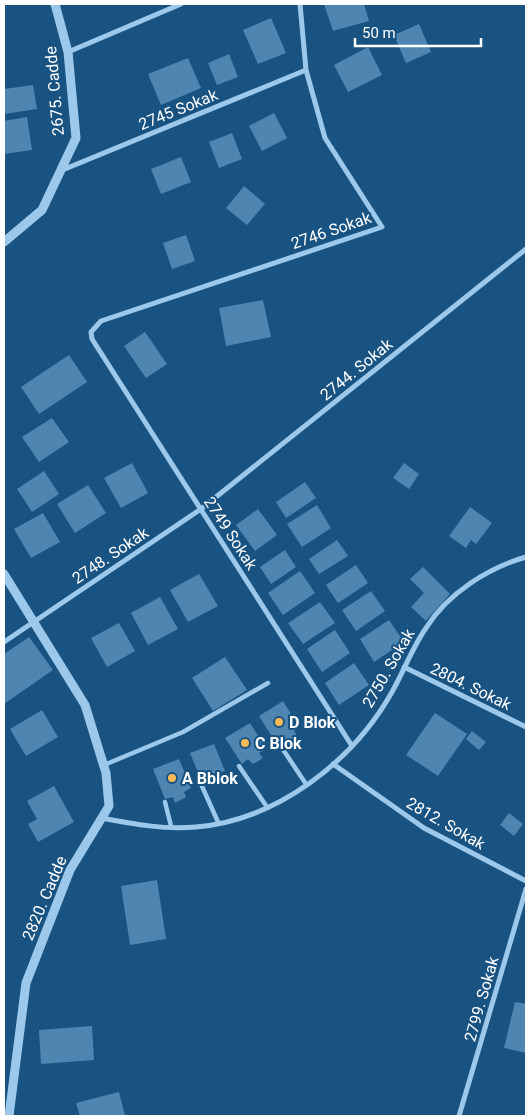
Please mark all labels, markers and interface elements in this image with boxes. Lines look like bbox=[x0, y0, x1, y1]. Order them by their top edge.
scale bar bbox=[355, 15, 481, 47]
text: 50 m bbox=[362, 24, 396, 42]
street label: 2675. Cadde bbox=[41, 45, 68, 137]
street label: 2745 Sokak bbox=[136, 85, 221, 134]
street label: 2746 Sokak bbox=[289, 208, 375, 253]
street label: 2744. Sokak bbox=[316, 334, 397, 404]
street label: 2749 Sokak bbox=[200, 493, 262, 574]
street label: 2748. Sokak bbox=[69, 523, 153, 588]
street label: 2750. Sokak bbox=[358, 625, 419, 711]
street label: 2804. Sokak bbox=[427, 659, 515, 715]
place label: D Blok bbox=[289, 713, 336, 732]
marker: D Blok bbox=[273, 716, 285, 728]
place label: C Blok bbox=[255, 734, 302, 753]
marker: C Blok bbox=[239, 737, 251, 749]
place label: A Bblok bbox=[182, 769, 238, 788]
marker: A Bblok bbox=[166, 772, 178, 784]
street label: 2812. Sokak bbox=[403, 793, 489, 854]
street label: 2820. Cadde bbox=[18, 853, 71, 943]
street label: 2799. Sokak bbox=[460, 954, 503, 1044]

